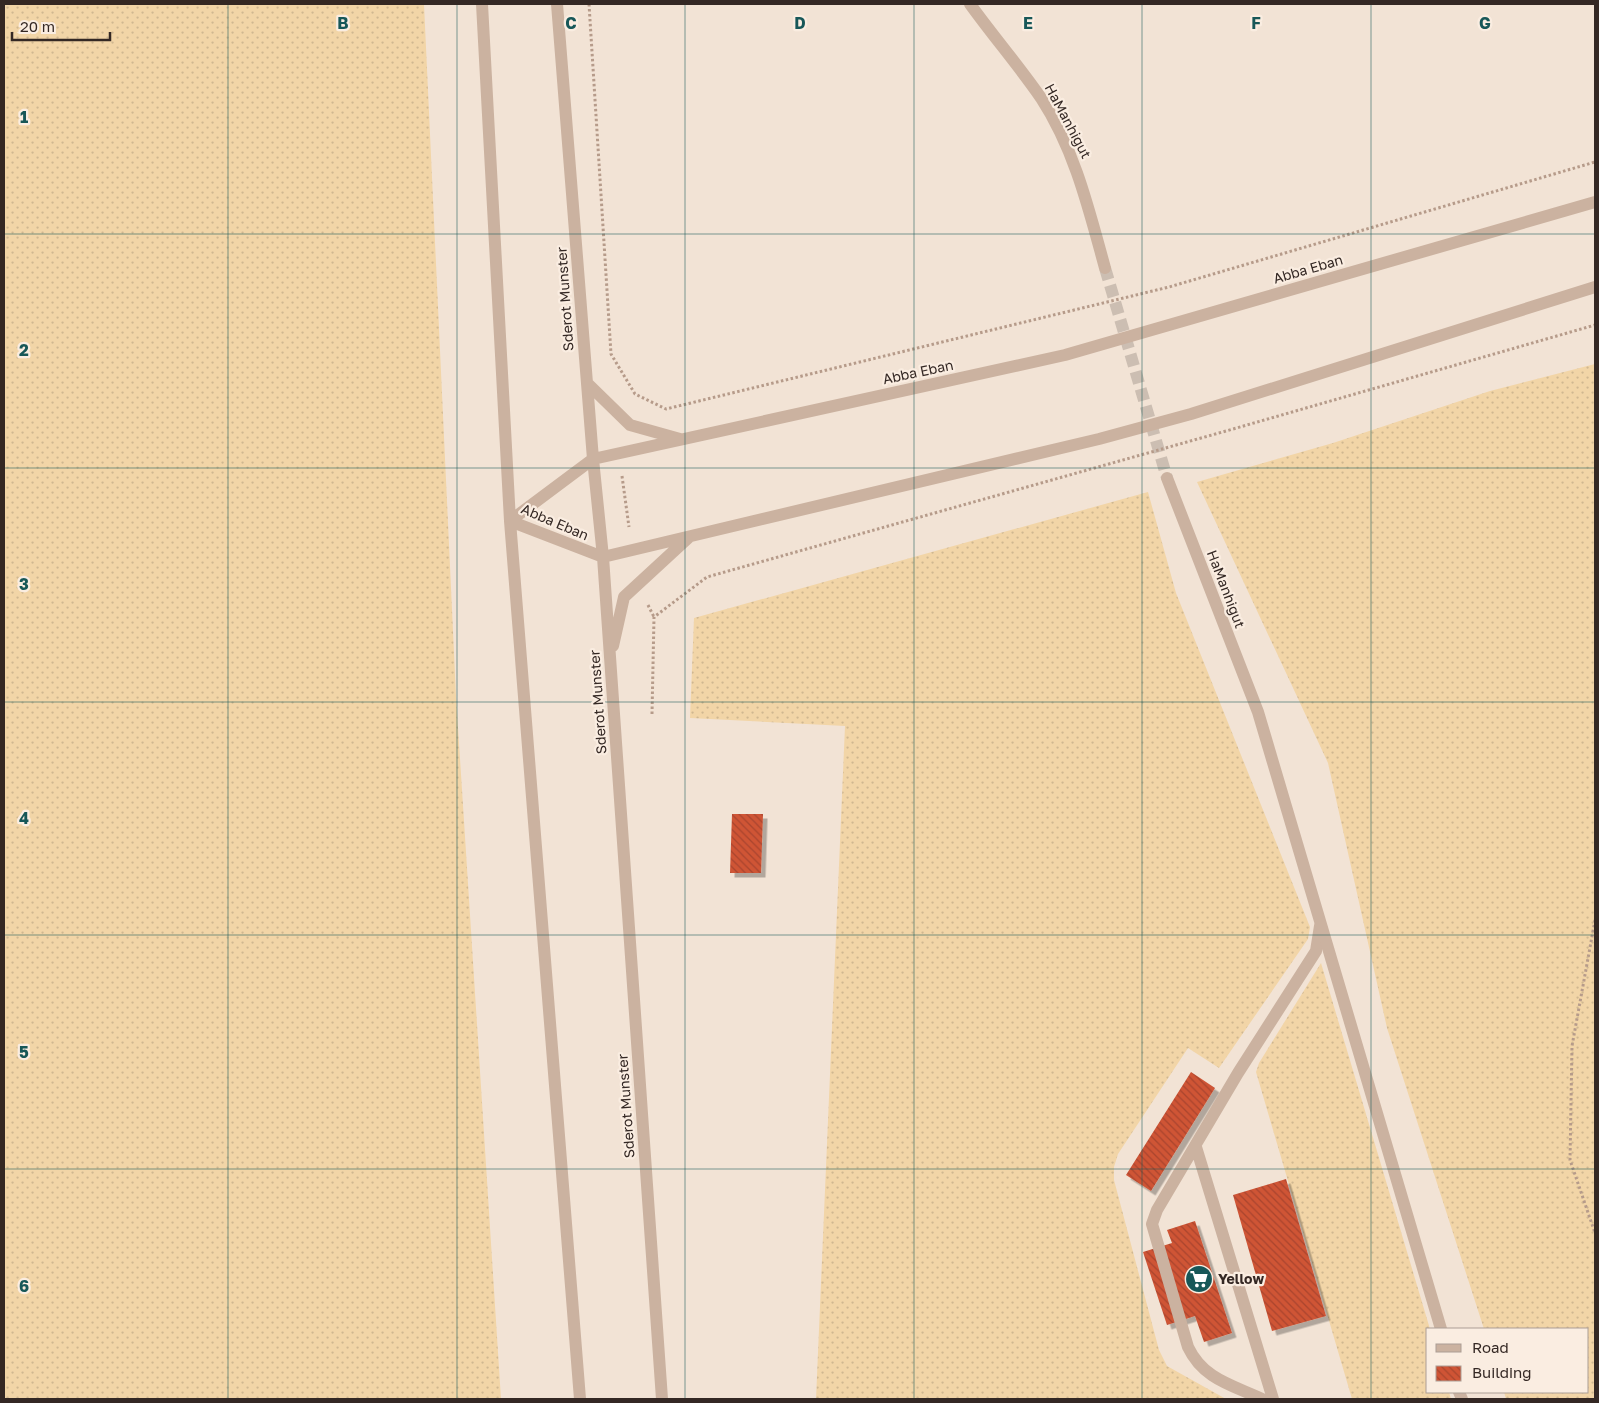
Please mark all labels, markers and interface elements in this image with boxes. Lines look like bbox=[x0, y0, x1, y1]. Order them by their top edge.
scale bar bbox=[12, 10, 110, 42]
text: B bbox=[337, 13, 349, 33]
text: C bbox=[565, 13, 577, 33]
text: D bbox=[794, 13, 806, 33]
text: E bbox=[1023, 13, 1033, 33]
text: F bbox=[1251, 13, 1261, 33]
text: G bbox=[1479, 13, 1491, 33]
text: 20 m bbox=[20, 17, 55, 35]
street label: HaManhigut bbox=[1042, 81, 1095, 161]
text: 1 bbox=[20, 107, 28, 127]
street label: Sderot Munster bbox=[552, 246, 577, 352]
street label: Abba Eban bbox=[1271, 250, 1345, 287]
text: 2 bbox=[19, 340, 29, 360]
street label: Abba Eban bbox=[881, 356, 955, 387]
street label: Abba Eban bbox=[519, 500, 592, 543]
street label: HaManhigut bbox=[1204, 547, 1249, 630]
text: 3 bbox=[19, 574, 29, 594]
street label: Sderot Munster bbox=[585, 649, 610, 755]
text: 4 bbox=[19, 808, 29, 828]
text: 5 bbox=[19, 1042, 29, 1062]
street label: Sderot Munster bbox=[613, 1053, 638, 1159]
supermarket icon: Yellow bbox=[1184, 1264, 1214, 1294]
place label: Yellow bbox=[1218, 1270, 1264, 1287]
text: 6 bbox=[19, 1276, 29, 1296]
legend bbox=[1426, 1328, 1589, 1393]
text: Road bbox=[1472, 1338, 1509, 1356]
text: Building bbox=[1472, 1363, 1532, 1381]

